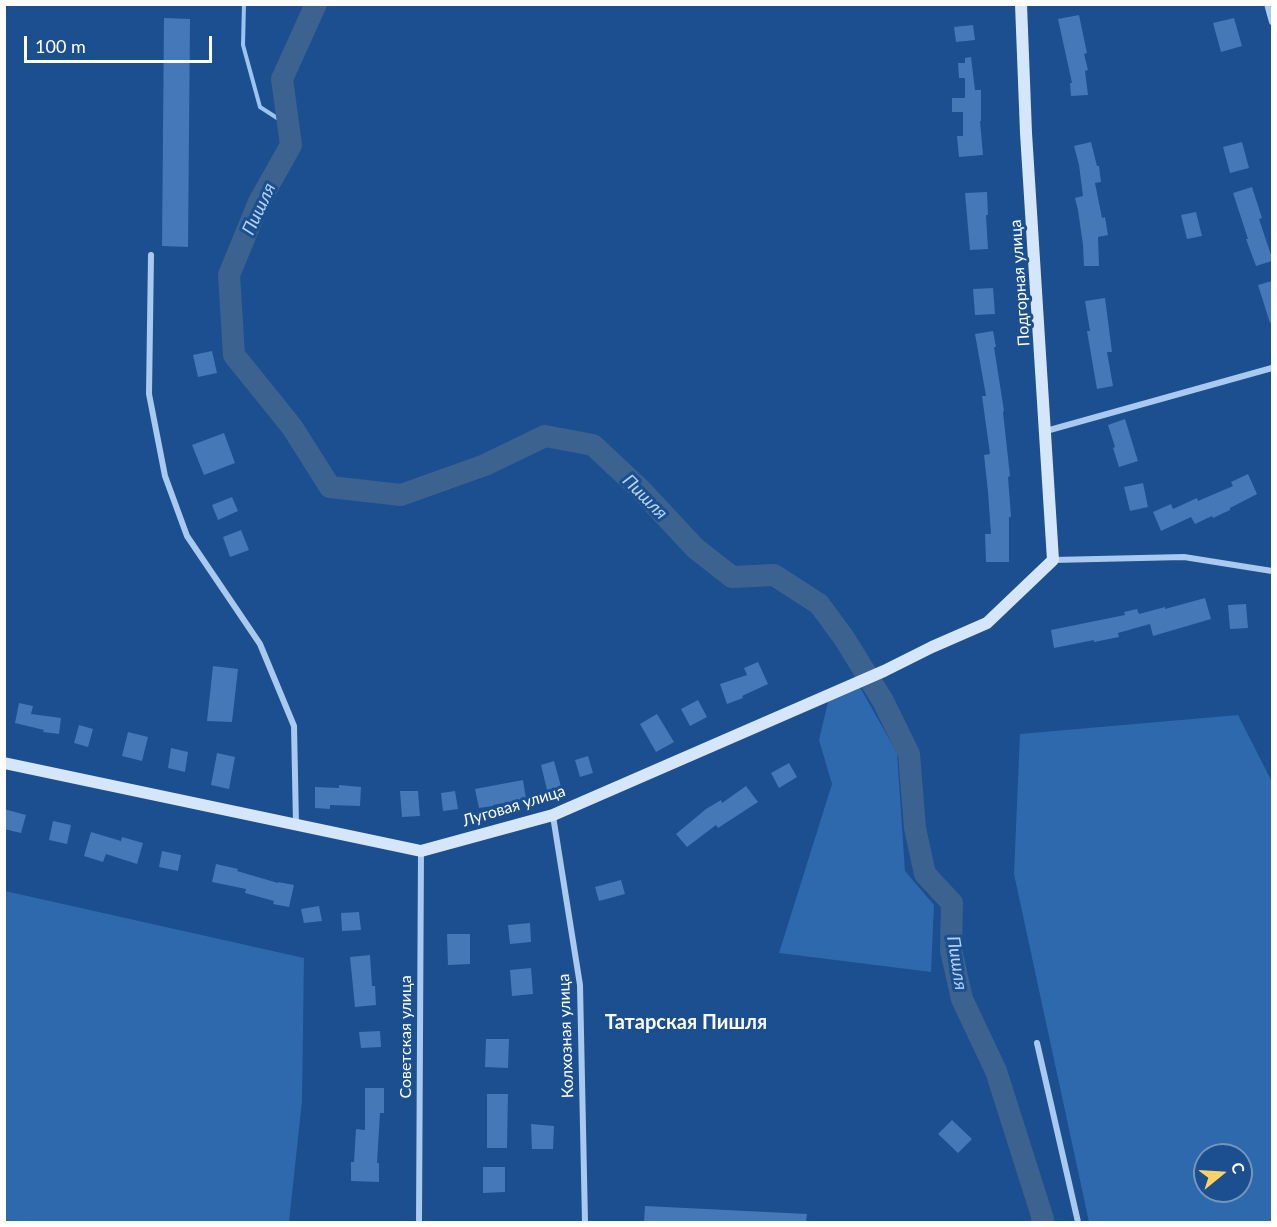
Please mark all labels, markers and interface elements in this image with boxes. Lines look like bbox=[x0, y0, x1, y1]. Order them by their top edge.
scale bar bbox=[27, 24, 214, 62]
text: 100 m bbox=[35, 35, 86, 57]
water label: Пишля bbox=[238, 180, 280, 238]
street label: Подгорная улица bbox=[1006, 219, 1034, 347]
water label: Пишля bbox=[618, 470, 672, 524]
street label: Луговая улица bbox=[460, 781, 568, 831]
water label: Пишля bbox=[942, 934, 972, 992]
street label: Колхозная улица bbox=[554, 973, 578, 1099]
street label: Советская улица bbox=[396, 975, 416, 1099]
district label: Татарская Пишля bbox=[605, 1011, 767, 1035]
north arrow bbox=[1193, 1143, 1253, 1203]
text: С bbox=[1228, 1160, 1249, 1176]

